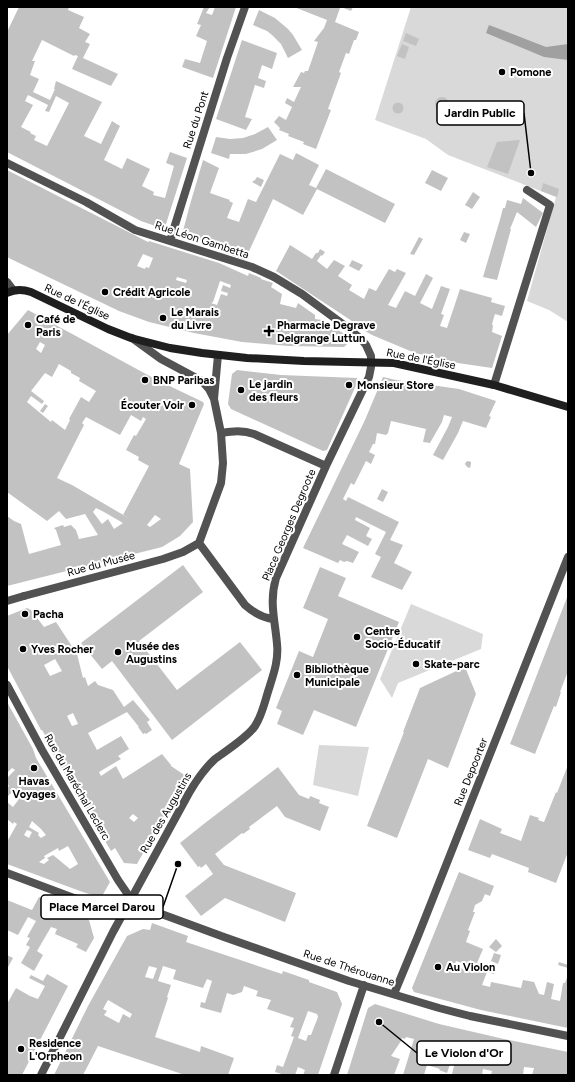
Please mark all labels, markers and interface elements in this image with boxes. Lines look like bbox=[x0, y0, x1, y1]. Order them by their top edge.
place label: Pomone bbox=[510, 66, 551, 79]
marker: Pomone bbox=[497, 67, 507, 77]
street label: Rue du Pont bbox=[181, 89, 211, 151]
callout: Jardin Public bbox=[437, 101, 524, 125]
text: Jardin Public bbox=[444, 106, 516, 120]
street label: Rue Léon Gambetta bbox=[153, 219, 251, 261]
street label: Rue de l'Église bbox=[42, 281, 112, 323]
place label: Crédit Agricole bbox=[113, 286, 190, 299]
marker: Crédit Agricole bbox=[100, 287, 110, 297]
place label: Le Marais du Livre bbox=[171, 306, 219, 332]
place label: Café de Paris bbox=[36, 313, 75, 339]
marker: Le Marais du Livre bbox=[158, 313, 168, 323]
place label: Pharmacie Degrave Delgrange Luttun bbox=[277, 319, 375, 345]
marker: Café de Paris bbox=[23, 320, 33, 330]
marker: Pharmacie Degrave Delgrange Luttun bbox=[264, 326, 274, 336]
street label: Rue de l'Église bbox=[385, 346, 457, 372]
place label: BNP Paribas bbox=[153, 374, 214, 387]
marker: BNP Paribas bbox=[140, 375, 150, 385]
place label: Le jardin des fleurs bbox=[249, 378, 298, 404]
place label: Monsieur Store bbox=[357, 379, 434, 392]
marker: Monsieur Store bbox=[344, 380, 354, 390]
marker: Le jardin des fleurs bbox=[236, 385, 246, 395]
place label: Écouter Voir bbox=[121, 398, 185, 412]
marker: Écouter Voir bbox=[187, 400, 197, 410]
street label: Place Georges Degroote bbox=[259, 467, 319, 583]
street label: Rue du Musée bbox=[66, 549, 136, 579]
place label: Pacha bbox=[33, 608, 64, 621]
marker: Pacha bbox=[20, 609, 30, 619]
place label: Centre Socio-Éducatif bbox=[365, 625, 441, 651]
marker: Centre Socio-Éducatif bbox=[352, 632, 362, 642]
place label: Musée des Augustins bbox=[126, 640, 179, 666]
place label: Yves Rocher bbox=[31, 643, 94, 656]
marker: Yves Rocher bbox=[18, 644, 28, 654]
marker: Musée des Augustins bbox=[113, 647, 123, 657]
place label: Skate-parc bbox=[424, 658, 480, 671]
marker: Skate-parc bbox=[411, 659, 421, 669]
place label: Bibliothèque Municipale bbox=[305, 663, 369, 689]
marker: Bibliothèque Municipale bbox=[292, 670, 302, 680]
street label: Rue du Maréchal Leclerc bbox=[41, 732, 113, 842]
street label: Rue Depoorter bbox=[451, 736, 491, 808]
marker: Havas Voyages bbox=[29, 763, 39, 773]
street label: Rue des Augustins bbox=[138, 770, 194, 856]
place label: Havas Voyages bbox=[12, 775, 56, 801]
callout: Place Marcel Darou bbox=[41, 895, 163, 919]
text: Place Marcel Darou bbox=[49, 900, 155, 914]
street label: Rue de Thérouanne bbox=[302, 947, 396, 989]
place label: Au Violon bbox=[446, 961, 495, 974]
marker: Au Violon bbox=[433, 962, 443, 972]
place label: Residence L'Orpheon bbox=[29, 1037, 82, 1063]
callout: Le Violon d'Or bbox=[417, 1041, 511, 1065]
marker: Residence L'Orpheon bbox=[16, 1044, 26, 1054]
text: Le Violon d'Or bbox=[425, 1046, 504, 1060]

